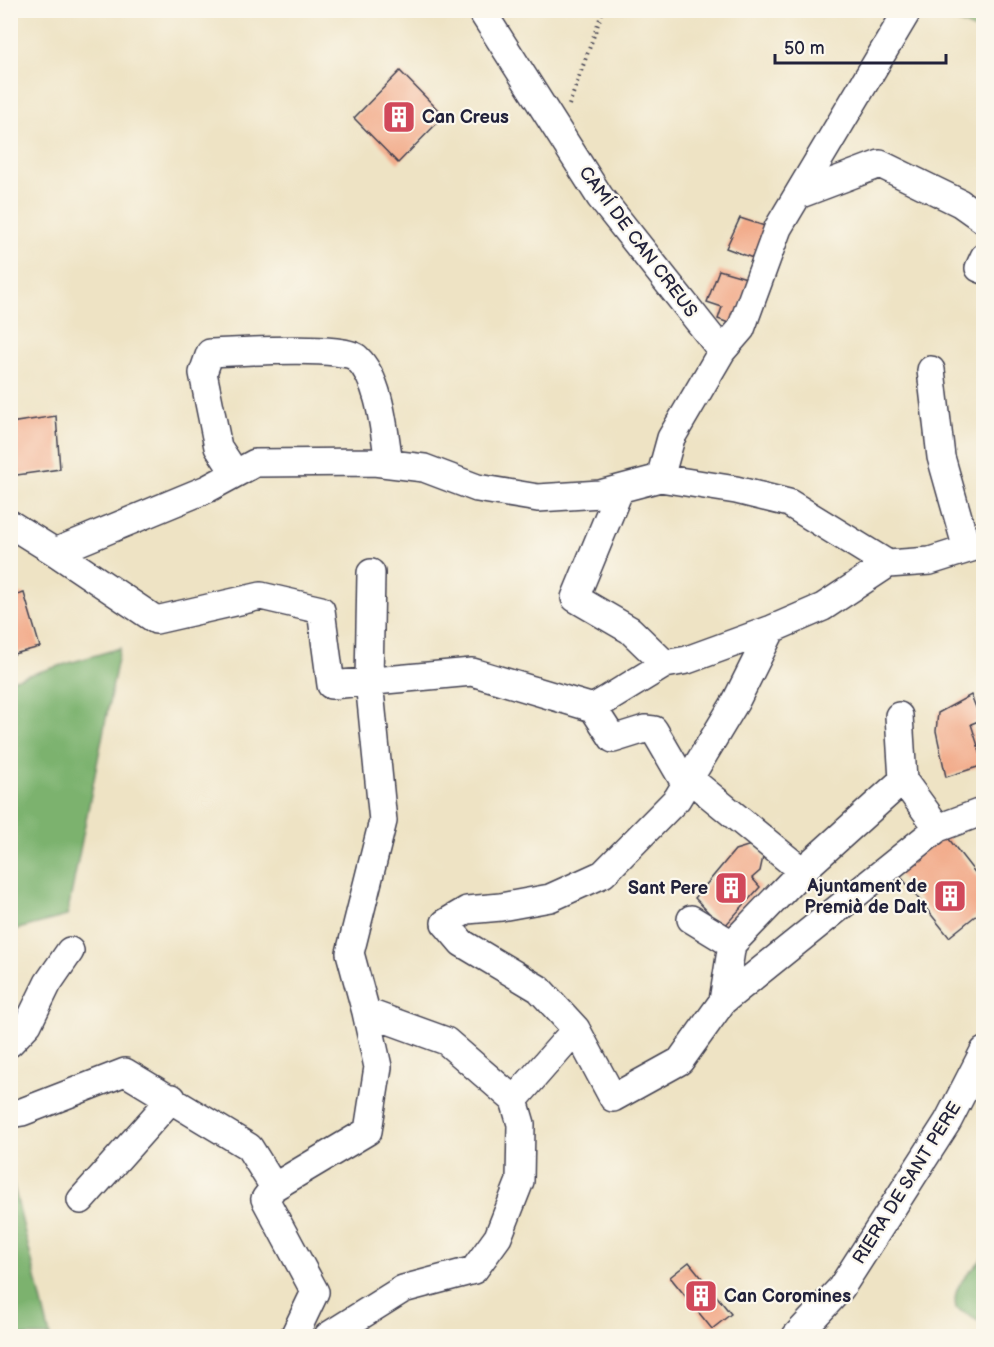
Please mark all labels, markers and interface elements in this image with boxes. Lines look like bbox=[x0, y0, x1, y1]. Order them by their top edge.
scale bar bbox=[775, 27, 946, 65]
text: 50 m bbox=[784, 38, 825, 59]
building icon: Can Creus bbox=[381, 99, 417, 135]
place label: Can Creus bbox=[422, 107, 509, 128]
street label: CAMÍ DE CAN CREUS bbox=[574, 161, 703, 322]
building icon: Sant Pere bbox=[713, 870, 749, 906]
place label: Ajuntament de Premià de Dalt bbox=[805, 876, 927, 918]
place label: Sant Pere bbox=[628, 878, 708, 899]
building icon: Ajuntament de Premià de Dalt bbox=[932, 878, 968, 914]
street label: RIERA DE SANT PERE bbox=[848, 1098, 966, 1268]
building icon: Can Coromines bbox=[683, 1278, 719, 1314]
place label: Can Coromines bbox=[724, 1286, 851, 1307]

